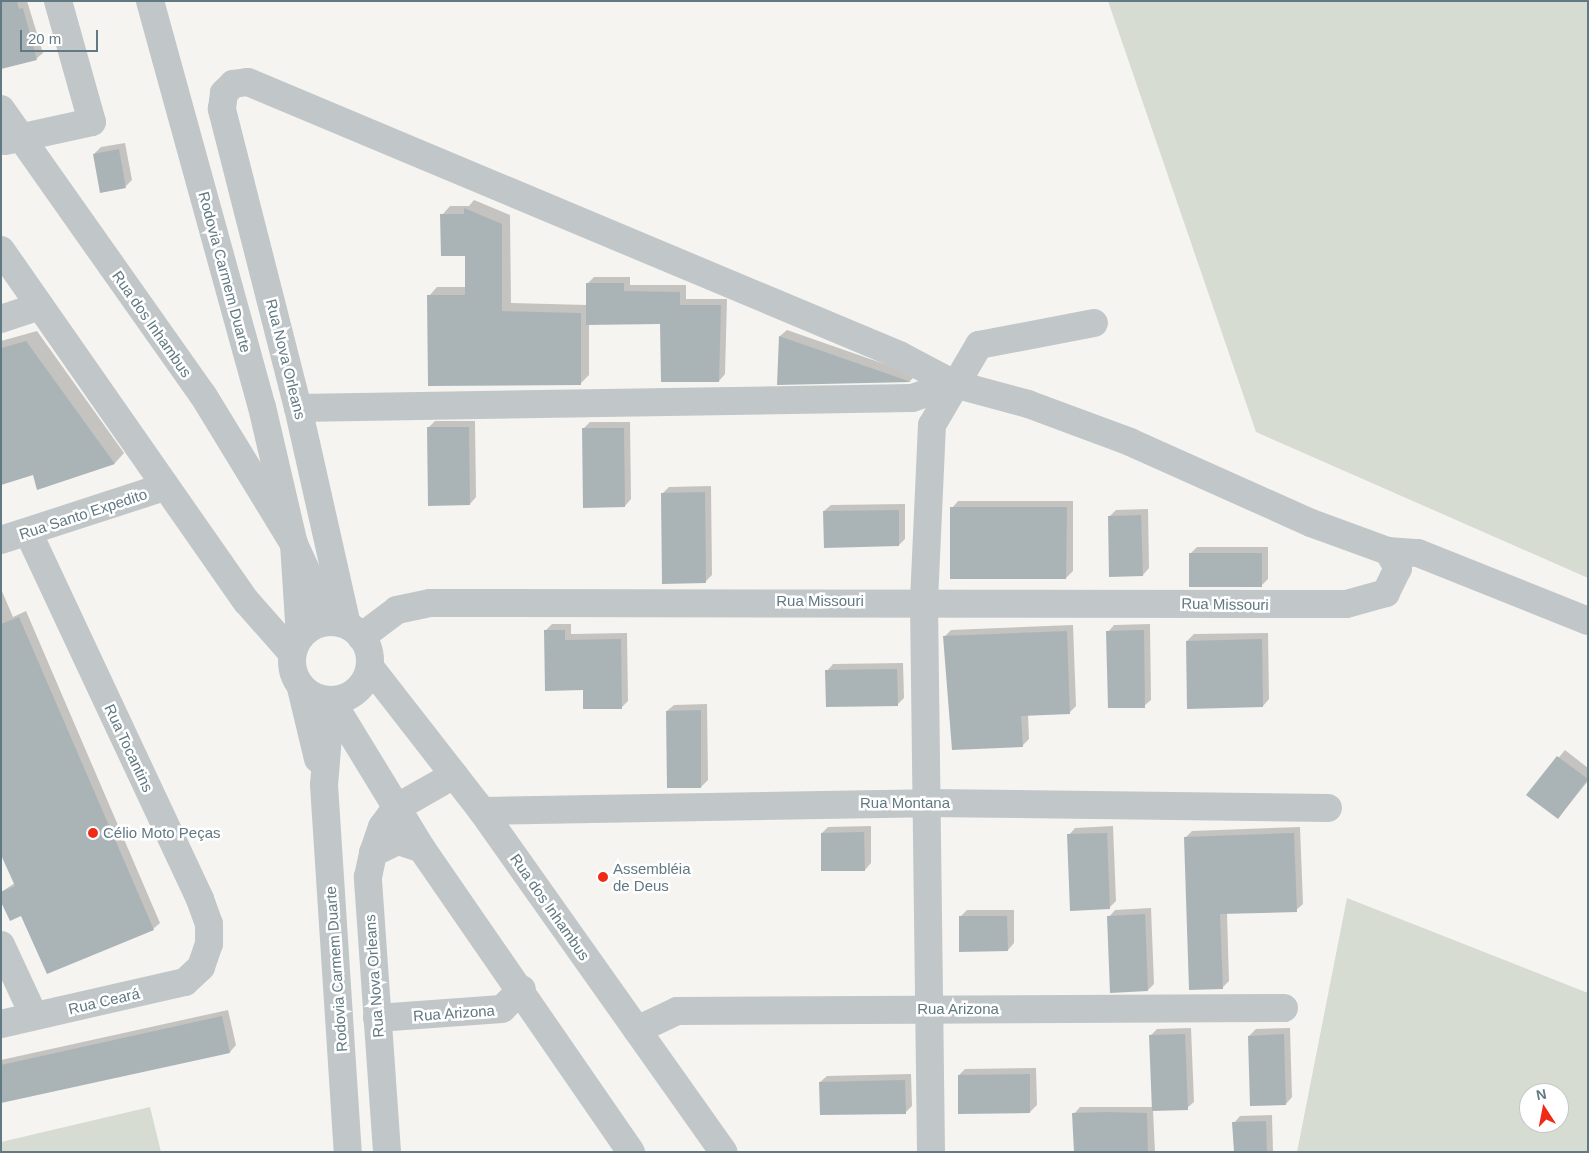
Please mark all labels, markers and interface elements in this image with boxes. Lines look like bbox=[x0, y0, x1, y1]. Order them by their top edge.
scale bar bbox=[22, 20, 100, 52]
text: 20 m bbox=[28, 30, 61, 47]
street label: Rodovia Carmem Duarte bbox=[195, 190, 255, 354]
street label: Rua dos Inhambus bbox=[109, 267, 195, 381]
street label: Rua Nova Orleans bbox=[262, 297, 310, 421]
street label: Rua Santo Expedito bbox=[17, 485, 149, 543]
street label: Rua Missouri bbox=[776, 592, 864, 610]
street label: Rua Missouri bbox=[1181, 594, 1269, 614]
street label: Rua Tocantins bbox=[101, 701, 157, 795]
street label: Rua Montana bbox=[860, 794, 950, 812]
place label: Célio Moto Peças bbox=[103, 824, 221, 842]
marker: Célio Moto Peças bbox=[87, 827, 99, 839]
street label: Rua dos Inhambus bbox=[507, 850, 593, 964]
place label: Assembléia de Deus bbox=[613, 859, 691, 894]
marker: Assembléia de Deus bbox=[597, 871, 609, 883]
street label: Rodovia Carmem Duarte bbox=[321, 886, 351, 1052]
street label: Rua Nova Orleans bbox=[361, 914, 387, 1038]
street label: Rua Ceará bbox=[67, 984, 141, 1018]
street label: Rua Arizona bbox=[917, 1000, 999, 1018]
street label: Rua Arizona bbox=[412, 1001, 496, 1025]
north arrow bbox=[1519, 1083, 1569, 1133]
text: N bbox=[1535, 1085, 1548, 1103]

